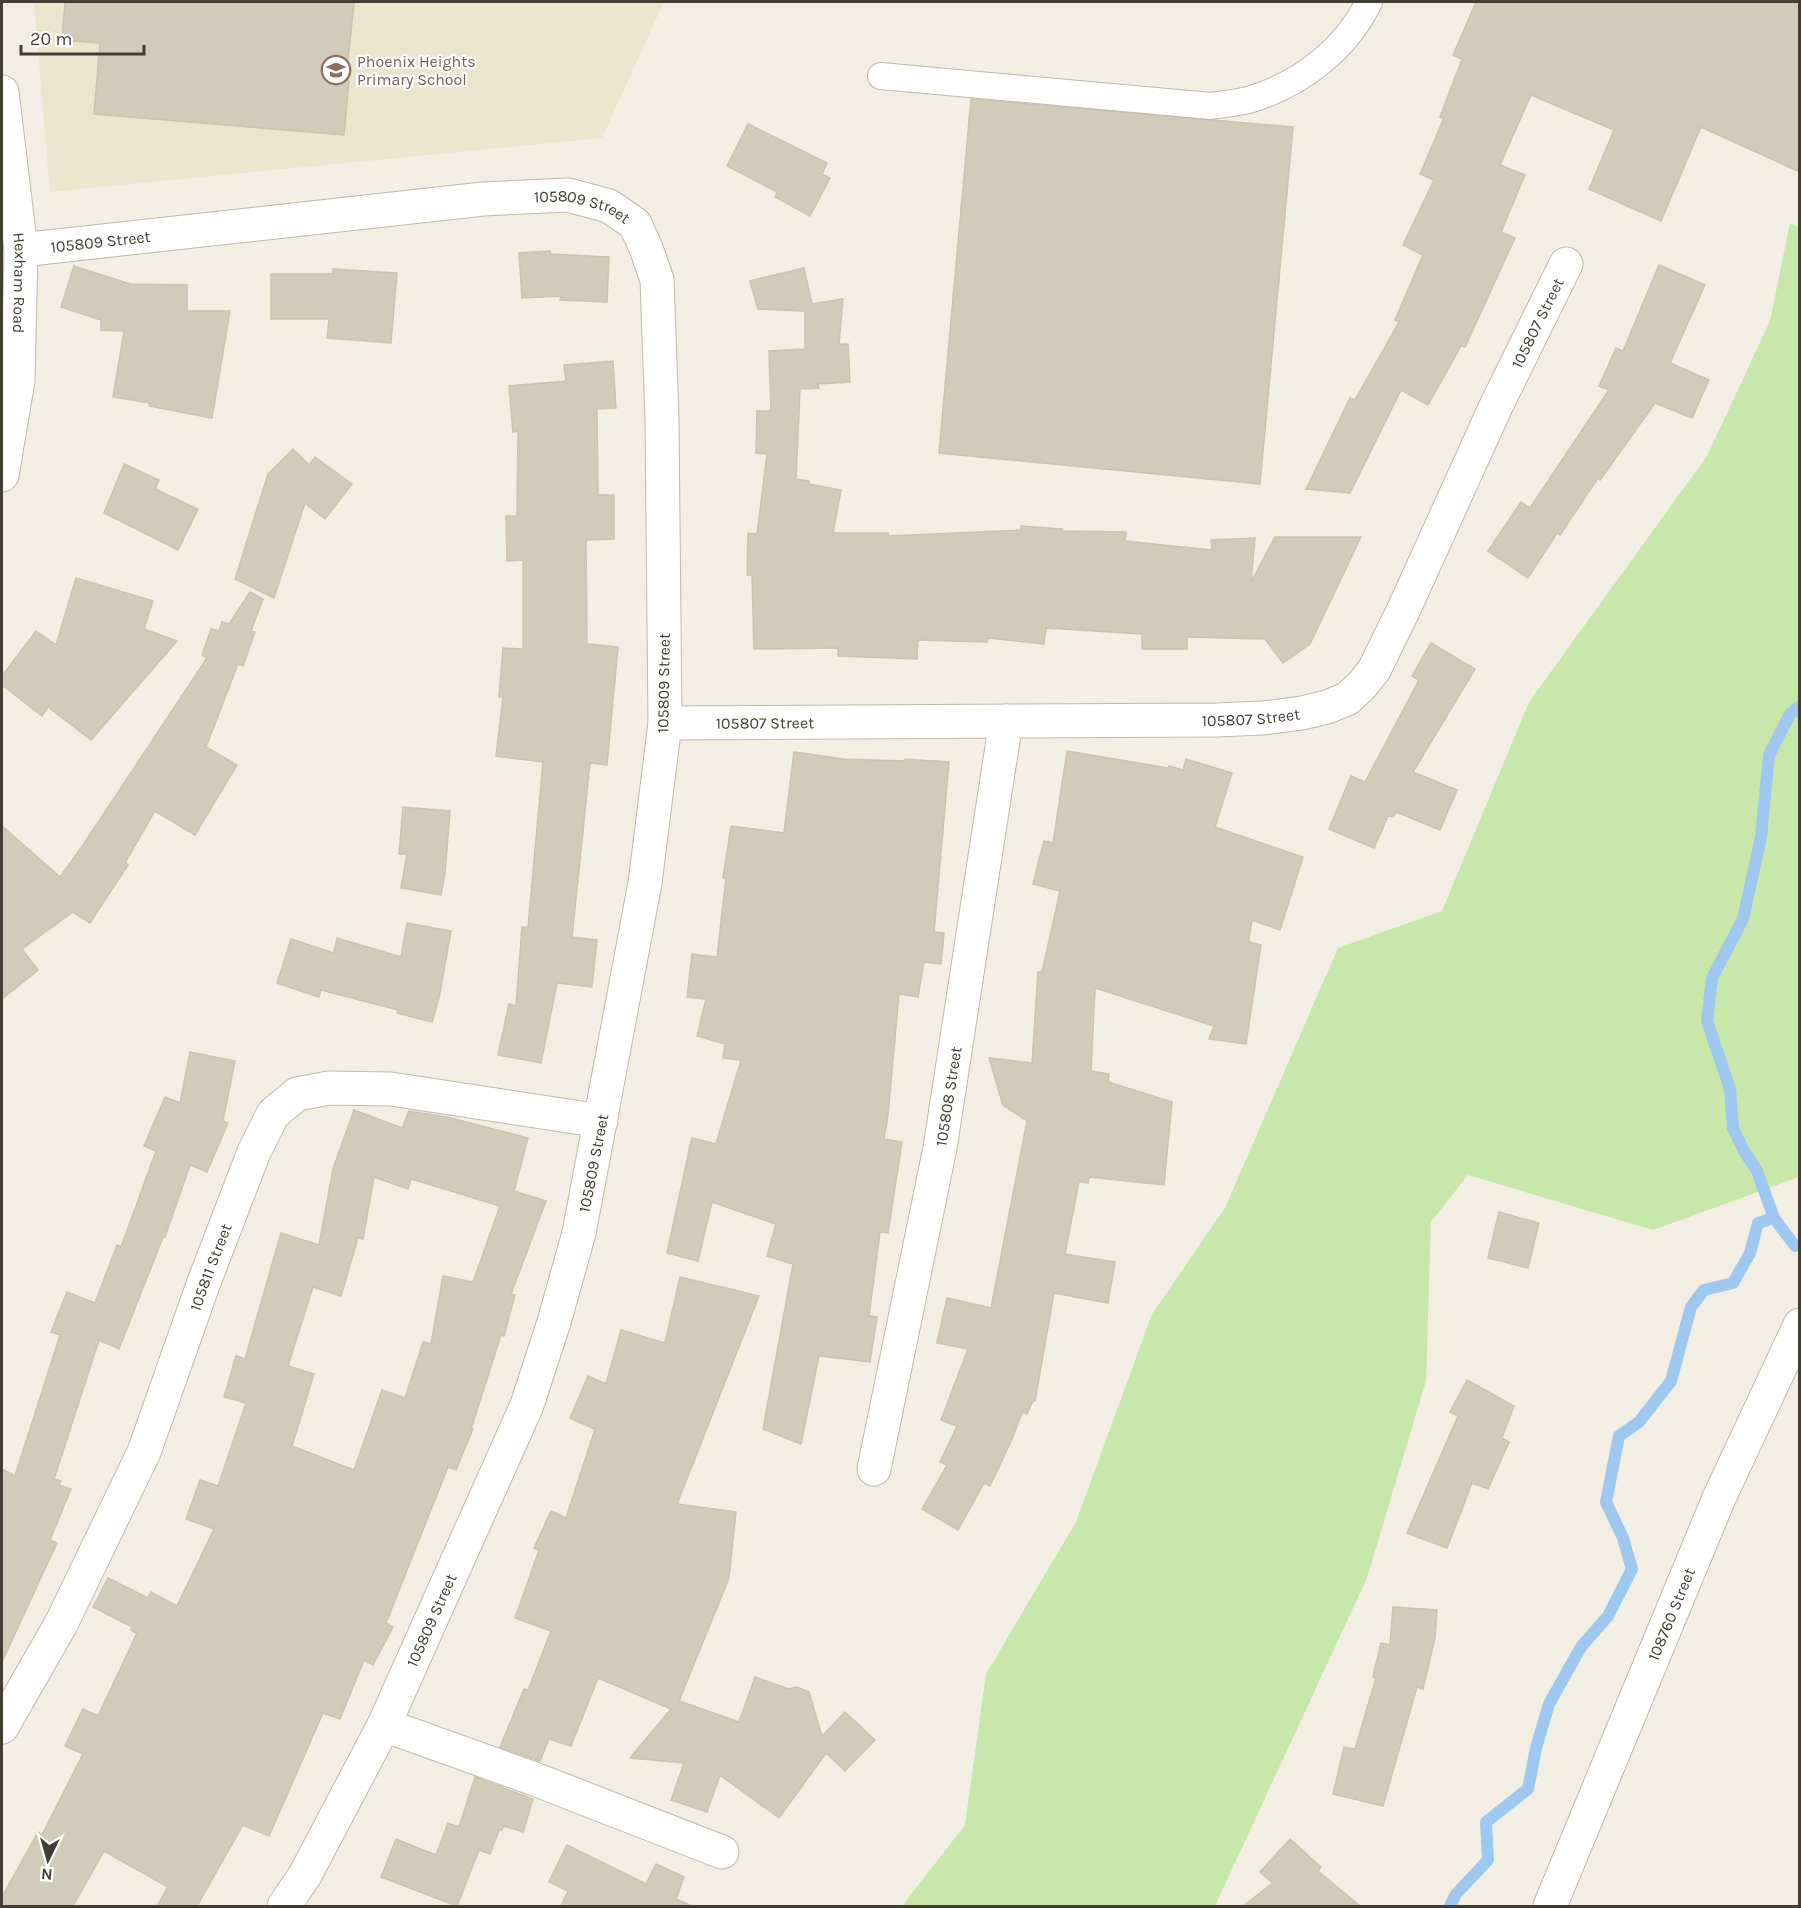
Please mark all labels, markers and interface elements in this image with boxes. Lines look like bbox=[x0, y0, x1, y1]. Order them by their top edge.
scale bar bbox=[21, 18, 144, 56]
text: 20 m bbox=[30, 28, 72, 50]
place label: Phoenix Heights Primary School bbox=[357, 52, 476, 89]
school or university icon: Phoenix Heights Primary School bbox=[320, 54, 352, 86]
street label: 105809 Street bbox=[534, 186, 634, 228]
street label: 105809 Street bbox=[50, 227, 151, 257]
street label: Hexham Road bbox=[9, 231, 30, 334]
street label: 105807 Street bbox=[1507, 275, 1568, 371]
street label: 105809 Street bbox=[653, 633, 674, 733]
street label: 105807 Street bbox=[1202, 704, 1301, 730]
street label: 105807 Street bbox=[716, 713, 814, 733]
street label: 105808 Street bbox=[931, 1045, 966, 1148]
street label: 105809 Street bbox=[575, 1112, 612, 1214]
street label: 105811 Street bbox=[186, 1221, 236, 1314]
street label: 108760 Street bbox=[1644, 1565, 1699, 1663]
street label: 105809 Street bbox=[402, 1571, 461, 1670]
north arrow bbox=[18, 1830, 78, 1890]
text: N bbox=[40, 1864, 53, 1884]

